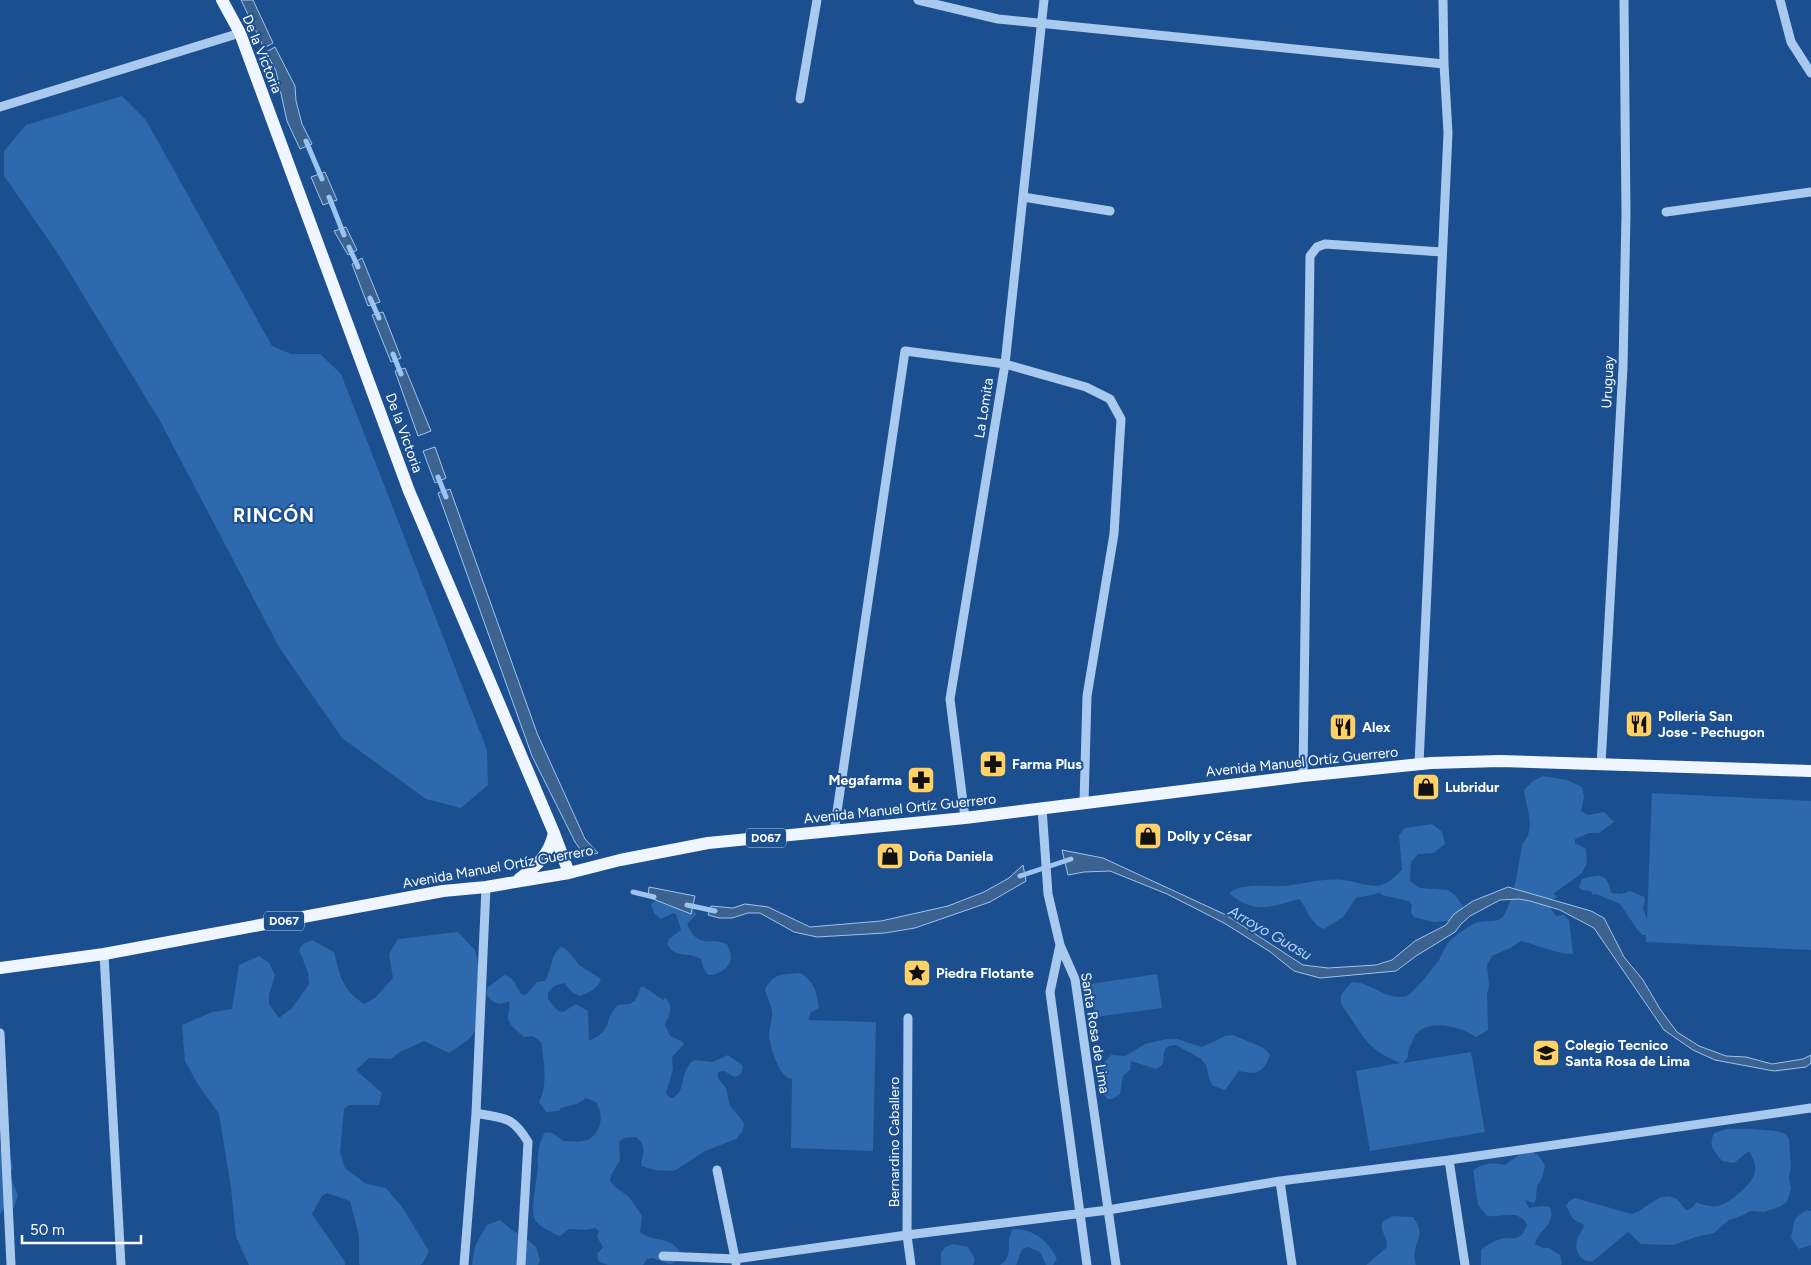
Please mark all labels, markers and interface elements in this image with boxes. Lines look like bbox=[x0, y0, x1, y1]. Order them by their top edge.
street label: De la Victoria bbox=[238, 12, 286, 96]
street label: Uruguay bbox=[1598, 355, 1618, 409]
street label: La Lomita bbox=[971, 377, 997, 439]
street label: De la Victoria bbox=[382, 391, 426, 475]
district label: RINCÓN bbox=[233, 504, 315, 527]
place label: Polleria San Jose - Pechugon bbox=[1658, 708, 1765, 741]
restaurant icon: Polleria San Jose - Pechugon bbox=[1624, 709, 1654, 739]
restaurant icon: Alex bbox=[1328, 712, 1358, 742]
place label: Alex bbox=[1362, 719, 1391, 736]
street label: Avenida Manuel Ortíz Guerrero bbox=[1205, 743, 1399, 781]
pharmacy icon: Farma Plus bbox=[978, 749, 1008, 779]
place label: Farma Plus bbox=[1012, 756, 1082, 773]
pharmacy icon: Megafarma bbox=[906, 765, 936, 795]
place label: Megafarma bbox=[829, 772, 902, 789]
shop icon: Lubridur bbox=[1411, 772, 1441, 802]
place label: Lubridur bbox=[1445, 779, 1500, 796]
street label: Avenida Manuel Ortíz Guerrero bbox=[803, 790, 997, 828]
shop icon: Dolly y César bbox=[1133, 821, 1163, 851]
road number: D067 bbox=[746, 828, 786, 848]
place label: Dolly y César bbox=[1167, 828, 1253, 845]
shop icon: Doña Daniela bbox=[875, 841, 905, 871]
street label: Avenida Manuel Ortíz Guerrero bbox=[401, 842, 595, 892]
place label: Doña Daniela bbox=[909, 848, 993, 865]
water label: Arroyo Guasu bbox=[1224, 901, 1315, 964]
road number: D067 bbox=[264, 911, 304, 930]
place icon: Piedra Flotante bbox=[902, 958, 932, 988]
place label: Piedra Flotante bbox=[936, 965, 1034, 982]
street label: Santa Rosa de Lima bbox=[1077, 971, 1113, 1095]
place label: Colegio Tecnico Santa Rosa de Lima bbox=[1565, 1037, 1690, 1070]
school or university icon: Colegio Tecnico Santa Rosa de Lima bbox=[1531, 1038, 1561, 1068]
street label: Bernardino Caballero bbox=[886, 1077, 903, 1207]
scale bar bbox=[22, 1212, 141, 1244]
text: 50 m bbox=[30, 1221, 65, 1239]

